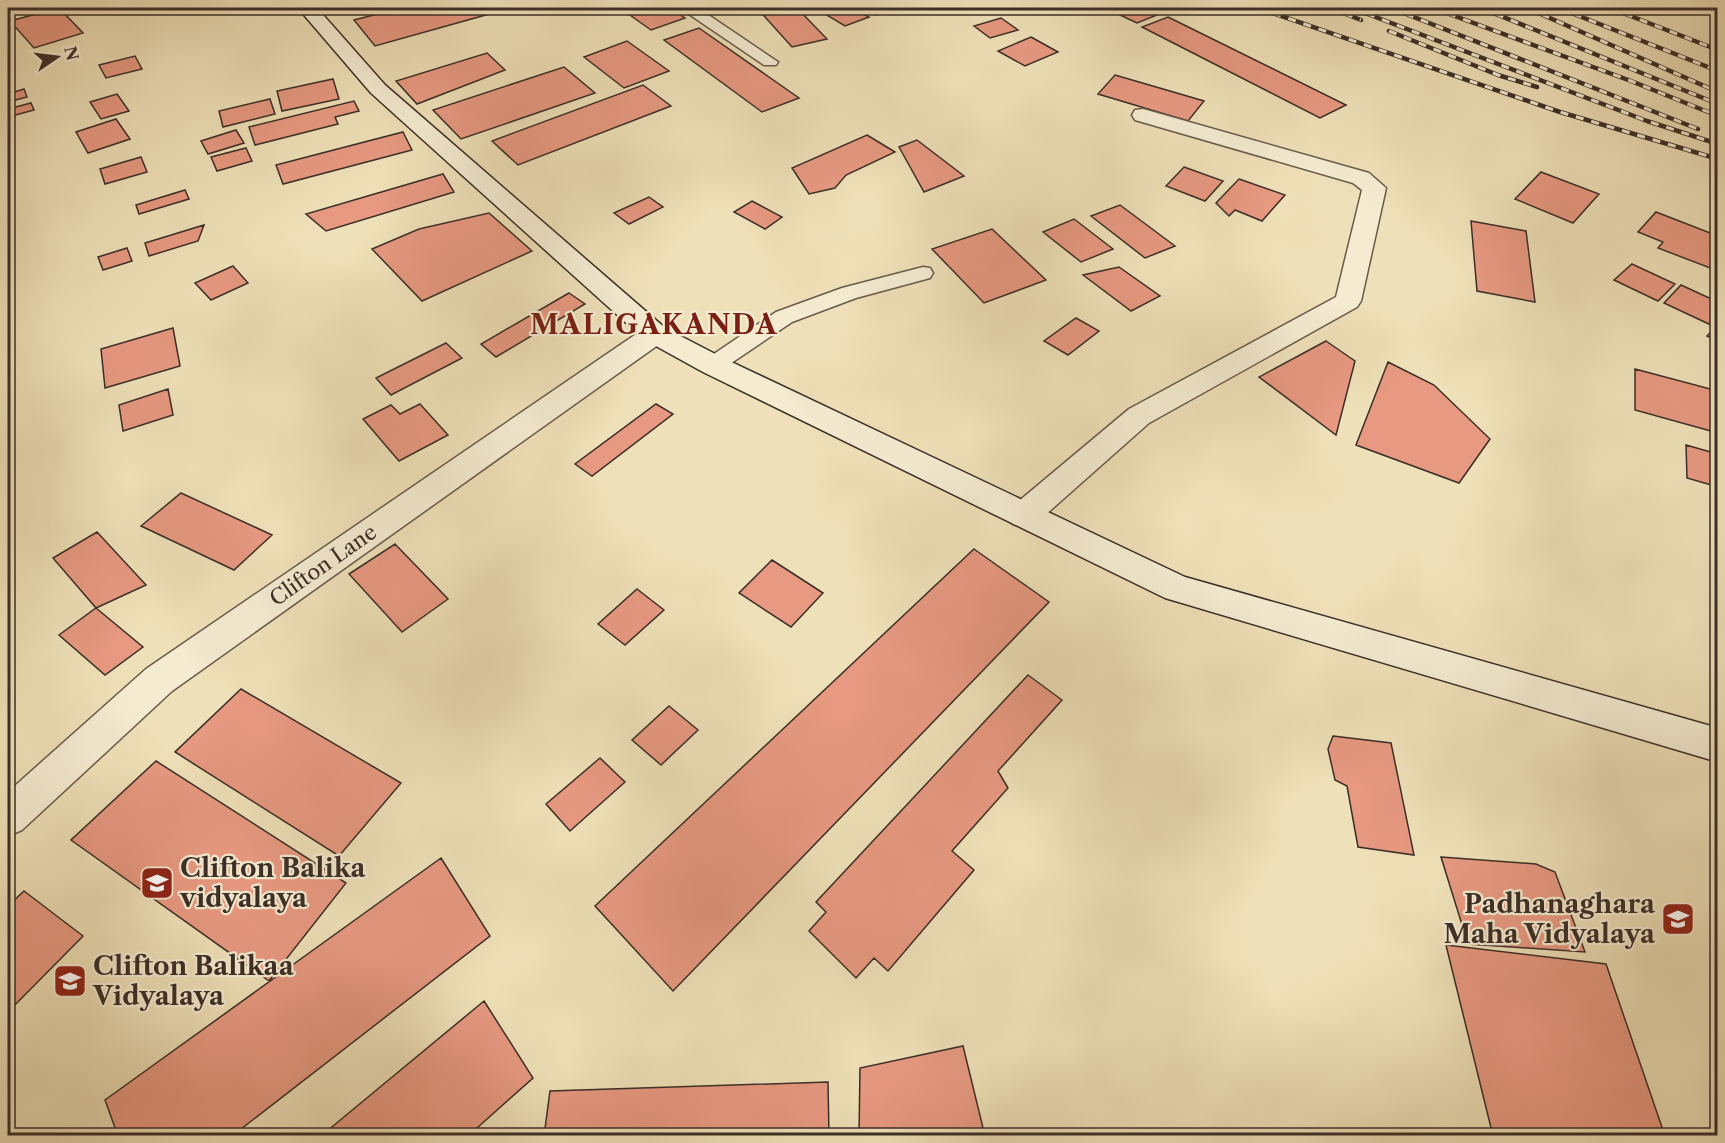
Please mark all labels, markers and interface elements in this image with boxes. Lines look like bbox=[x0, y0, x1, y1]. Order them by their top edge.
north arrow bbox=[27, 27, 87, 87]
text: N bbox=[60, 44, 83, 63]
district label: MALIGAKANDA bbox=[530, 308, 778, 341]
street label: Clifton Lane bbox=[265, 519, 381, 611]
place label: Clifton Balika vidyalaya bbox=[179, 852, 367, 914]
school or university icon: Clifton Balika vidyalaya bbox=[139, 865, 175, 901]
place label: Padhanaghara Maha Vidyalaya bbox=[1443, 888, 1656, 950]
school or university icon: Padhanaghara Maha Vidyalaya bbox=[1660, 901, 1696, 937]
place label: Clifton Balikaa Vidyalaya bbox=[92, 950, 295, 1012]
school or university icon: Clifton Balikaa Vidyalaya bbox=[52, 963, 88, 999]

